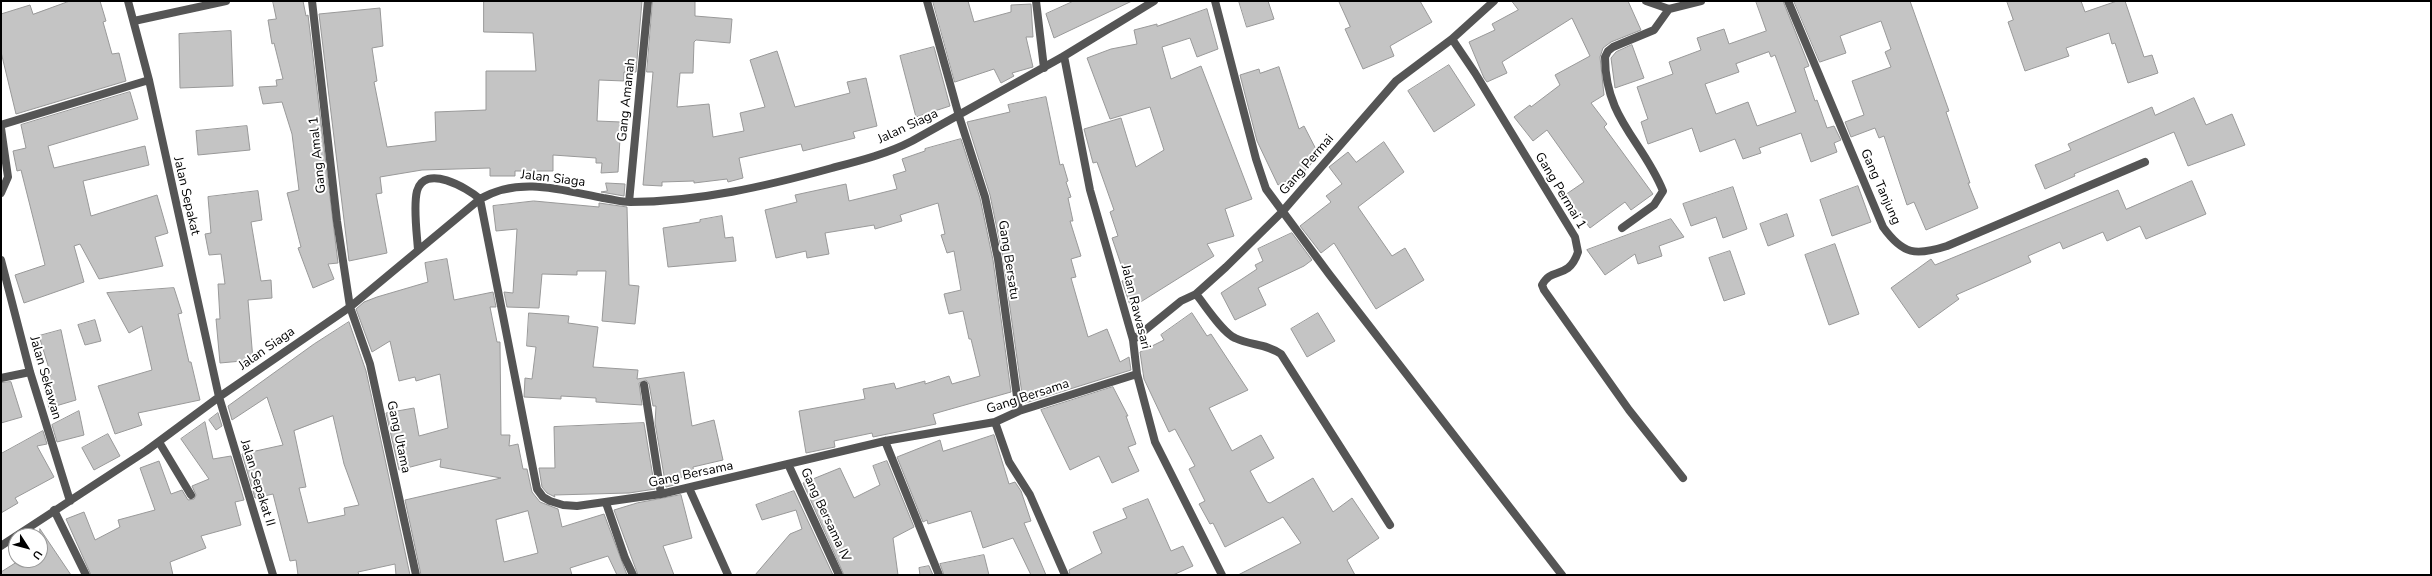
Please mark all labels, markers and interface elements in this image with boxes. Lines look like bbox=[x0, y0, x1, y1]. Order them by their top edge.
street label: Gang Amanah bbox=[615, 58, 639, 142]
street label: Jalan Siaga bbox=[875, 106, 941, 148]
street label: Gang Amal 1 bbox=[306, 116, 330, 194]
street label: Gang Permai bbox=[1276, 132, 1338, 198]
street label: Gang Tanjung bbox=[1856, 147, 1904, 227]
street label: Gang Permai 1 bbox=[1531, 150, 1589, 232]
street label: Jalan Sepakat bbox=[169, 155, 203, 237]
street label: Jalan Siaga bbox=[520, 167, 586, 191]
street label: Gang Bersatu bbox=[994, 219, 1022, 301]
street label: Jalan Rawasari bbox=[1117, 263, 1153, 351]
street label: Jalan Siaga bbox=[236, 324, 298, 374]
street label: Jalan Sekawan bbox=[26, 335, 64, 421]
street label: Gang Bersama bbox=[985, 376, 1071, 418]
street label: Gang Utama bbox=[383, 399, 413, 475]
street label: Jalan Sepakat II bbox=[236, 438, 278, 528]
street label: Gang Bersama bbox=[647, 458, 735, 492]
street label: Gang Bersama IV bbox=[796, 466, 854, 564]
north arrow bbox=[8, 528, 48, 568]
text: U bbox=[29, 547, 46, 562]

